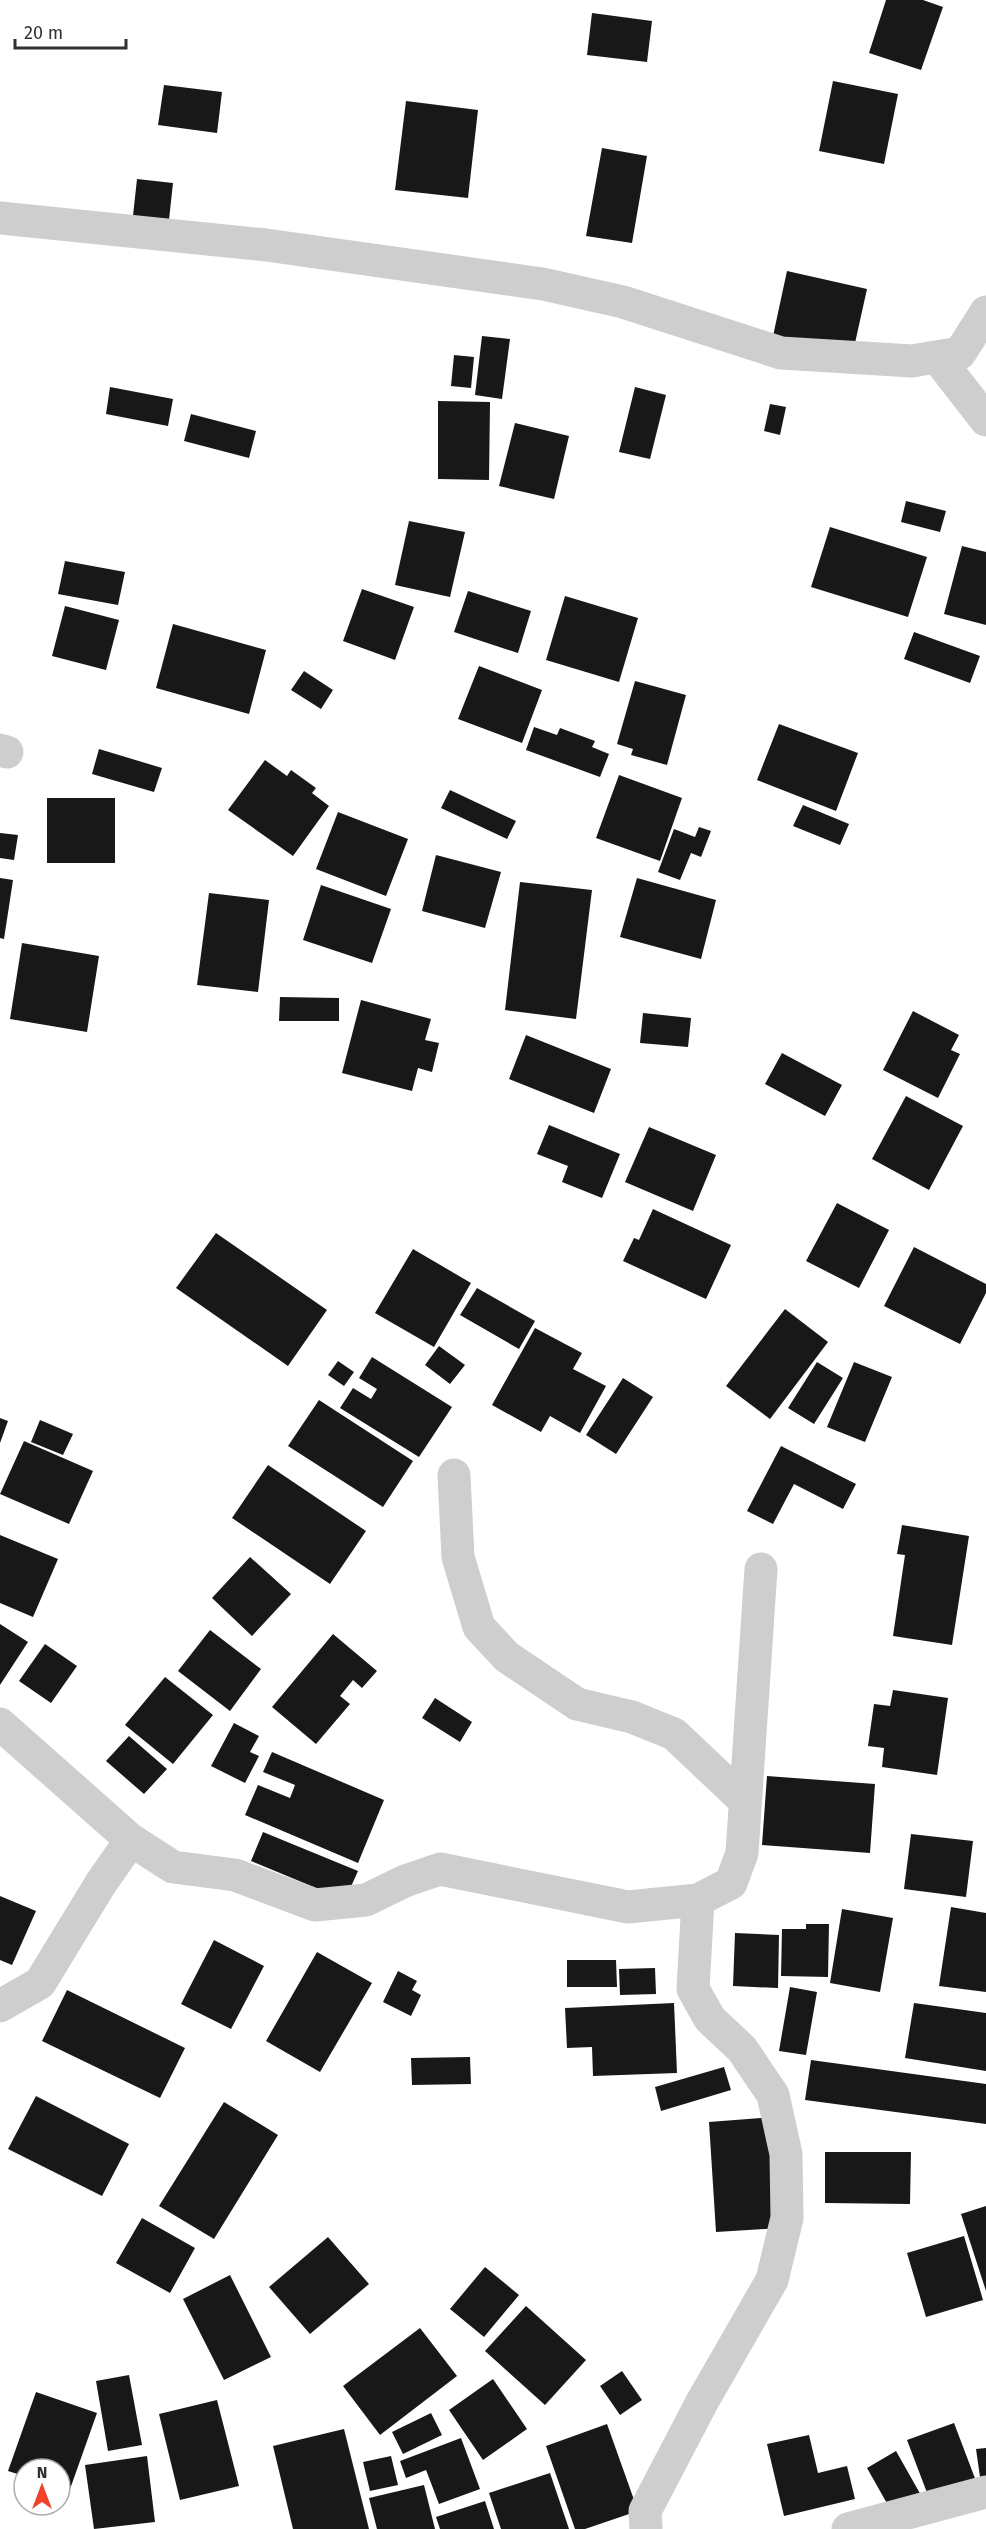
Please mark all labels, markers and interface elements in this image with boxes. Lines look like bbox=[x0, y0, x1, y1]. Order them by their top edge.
scale bar bbox=[15, 12, 126, 50]
text: 20 m bbox=[24, 22, 63, 44]
north arrow bbox=[12, 2457, 72, 2517]
text: N bbox=[37, 2463, 47, 2482]

